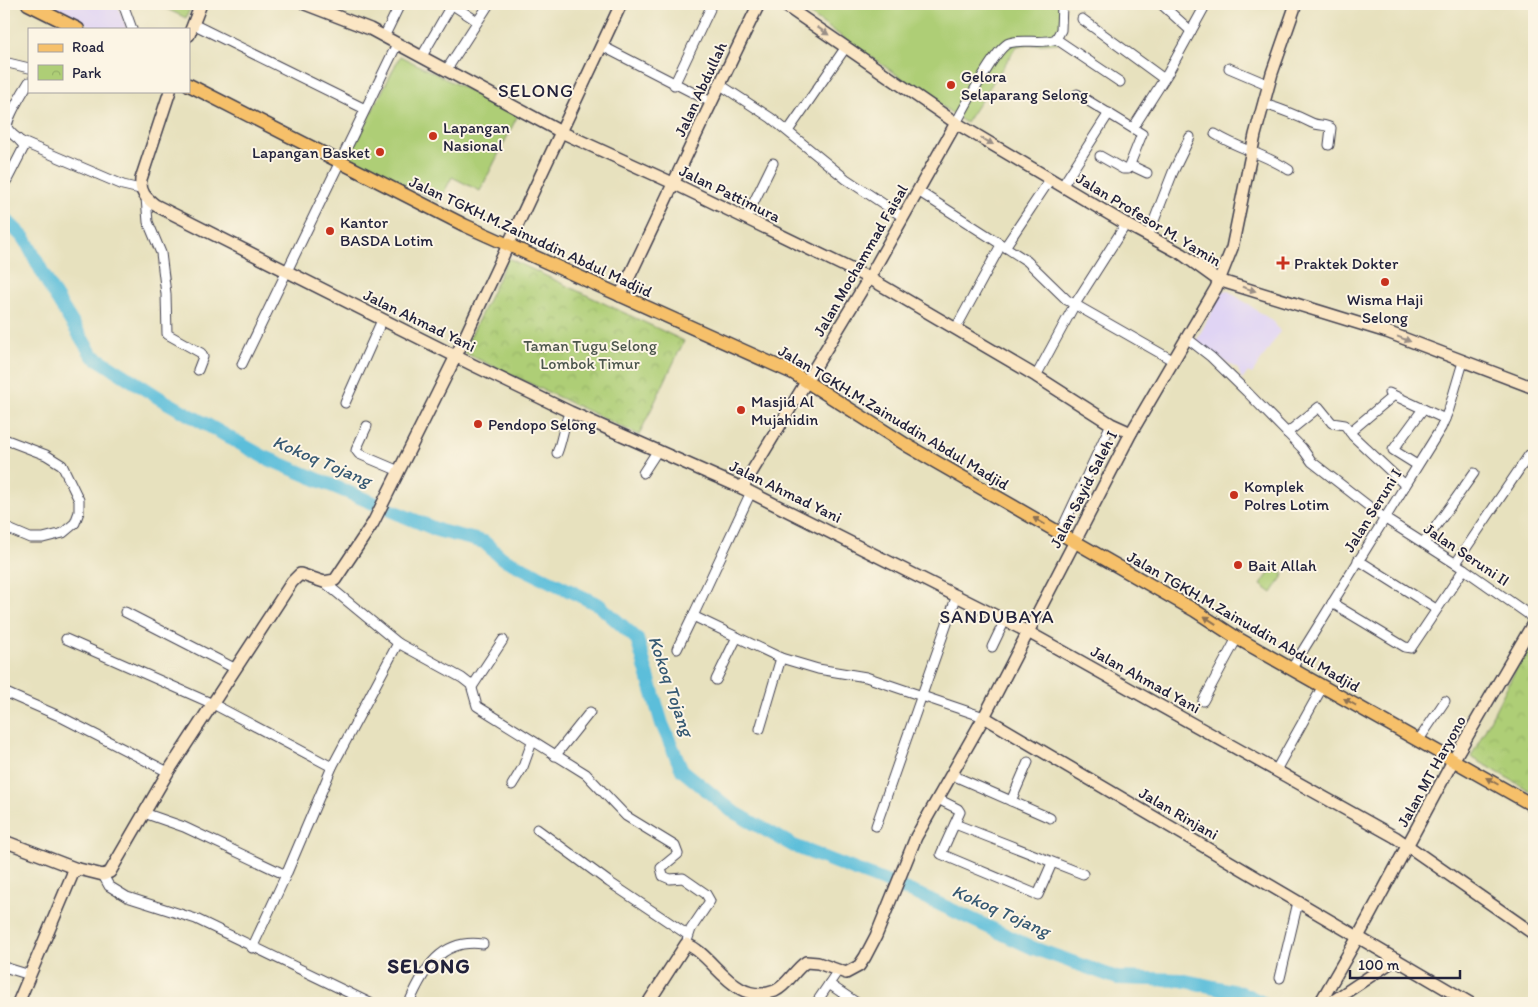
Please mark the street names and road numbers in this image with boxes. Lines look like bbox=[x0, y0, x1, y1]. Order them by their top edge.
street label: Jalan Abdullah bbox=[670, 38, 731, 140]
street label: Jalan Pattimura bbox=[676, 161, 784, 226]
street label: Jalan Profesor M. Yamin bbox=[1073, 169, 1225, 271]
street label: Jalan TGKH.M.Zainuddin Abdul Madjid bbox=[406, 172, 655, 301]
street label: Jalan Mochammad Faisal bbox=[809, 180, 912, 340]
street label: Jalan Ahmad Yani bbox=[361, 285, 479, 356]
street label: Jalan TGKH.M.Zainuddin Abdul Madjid bbox=[775, 341, 1013, 494]
street label: Jalan Sayid Saleh I bbox=[1046, 427, 1121, 551]
street label: Jalan Ahmad Yani bbox=[727, 456, 845, 527]
street label: Jalan Seruni I bbox=[1339, 465, 1406, 556]
street label: Jalan Seruni II bbox=[1420, 519, 1513, 590]
street label: Jalan TGKH.M.Zainuddin Abdul Madjid bbox=[1124, 547, 1364, 696]
street label: Jalan Ahmad Yani bbox=[1088, 641, 1204, 717]
street label: Jalan MT Haryono bbox=[1393, 712, 1470, 830]
street label: Jalan Rinjani bbox=[1136, 783, 1222, 844]

